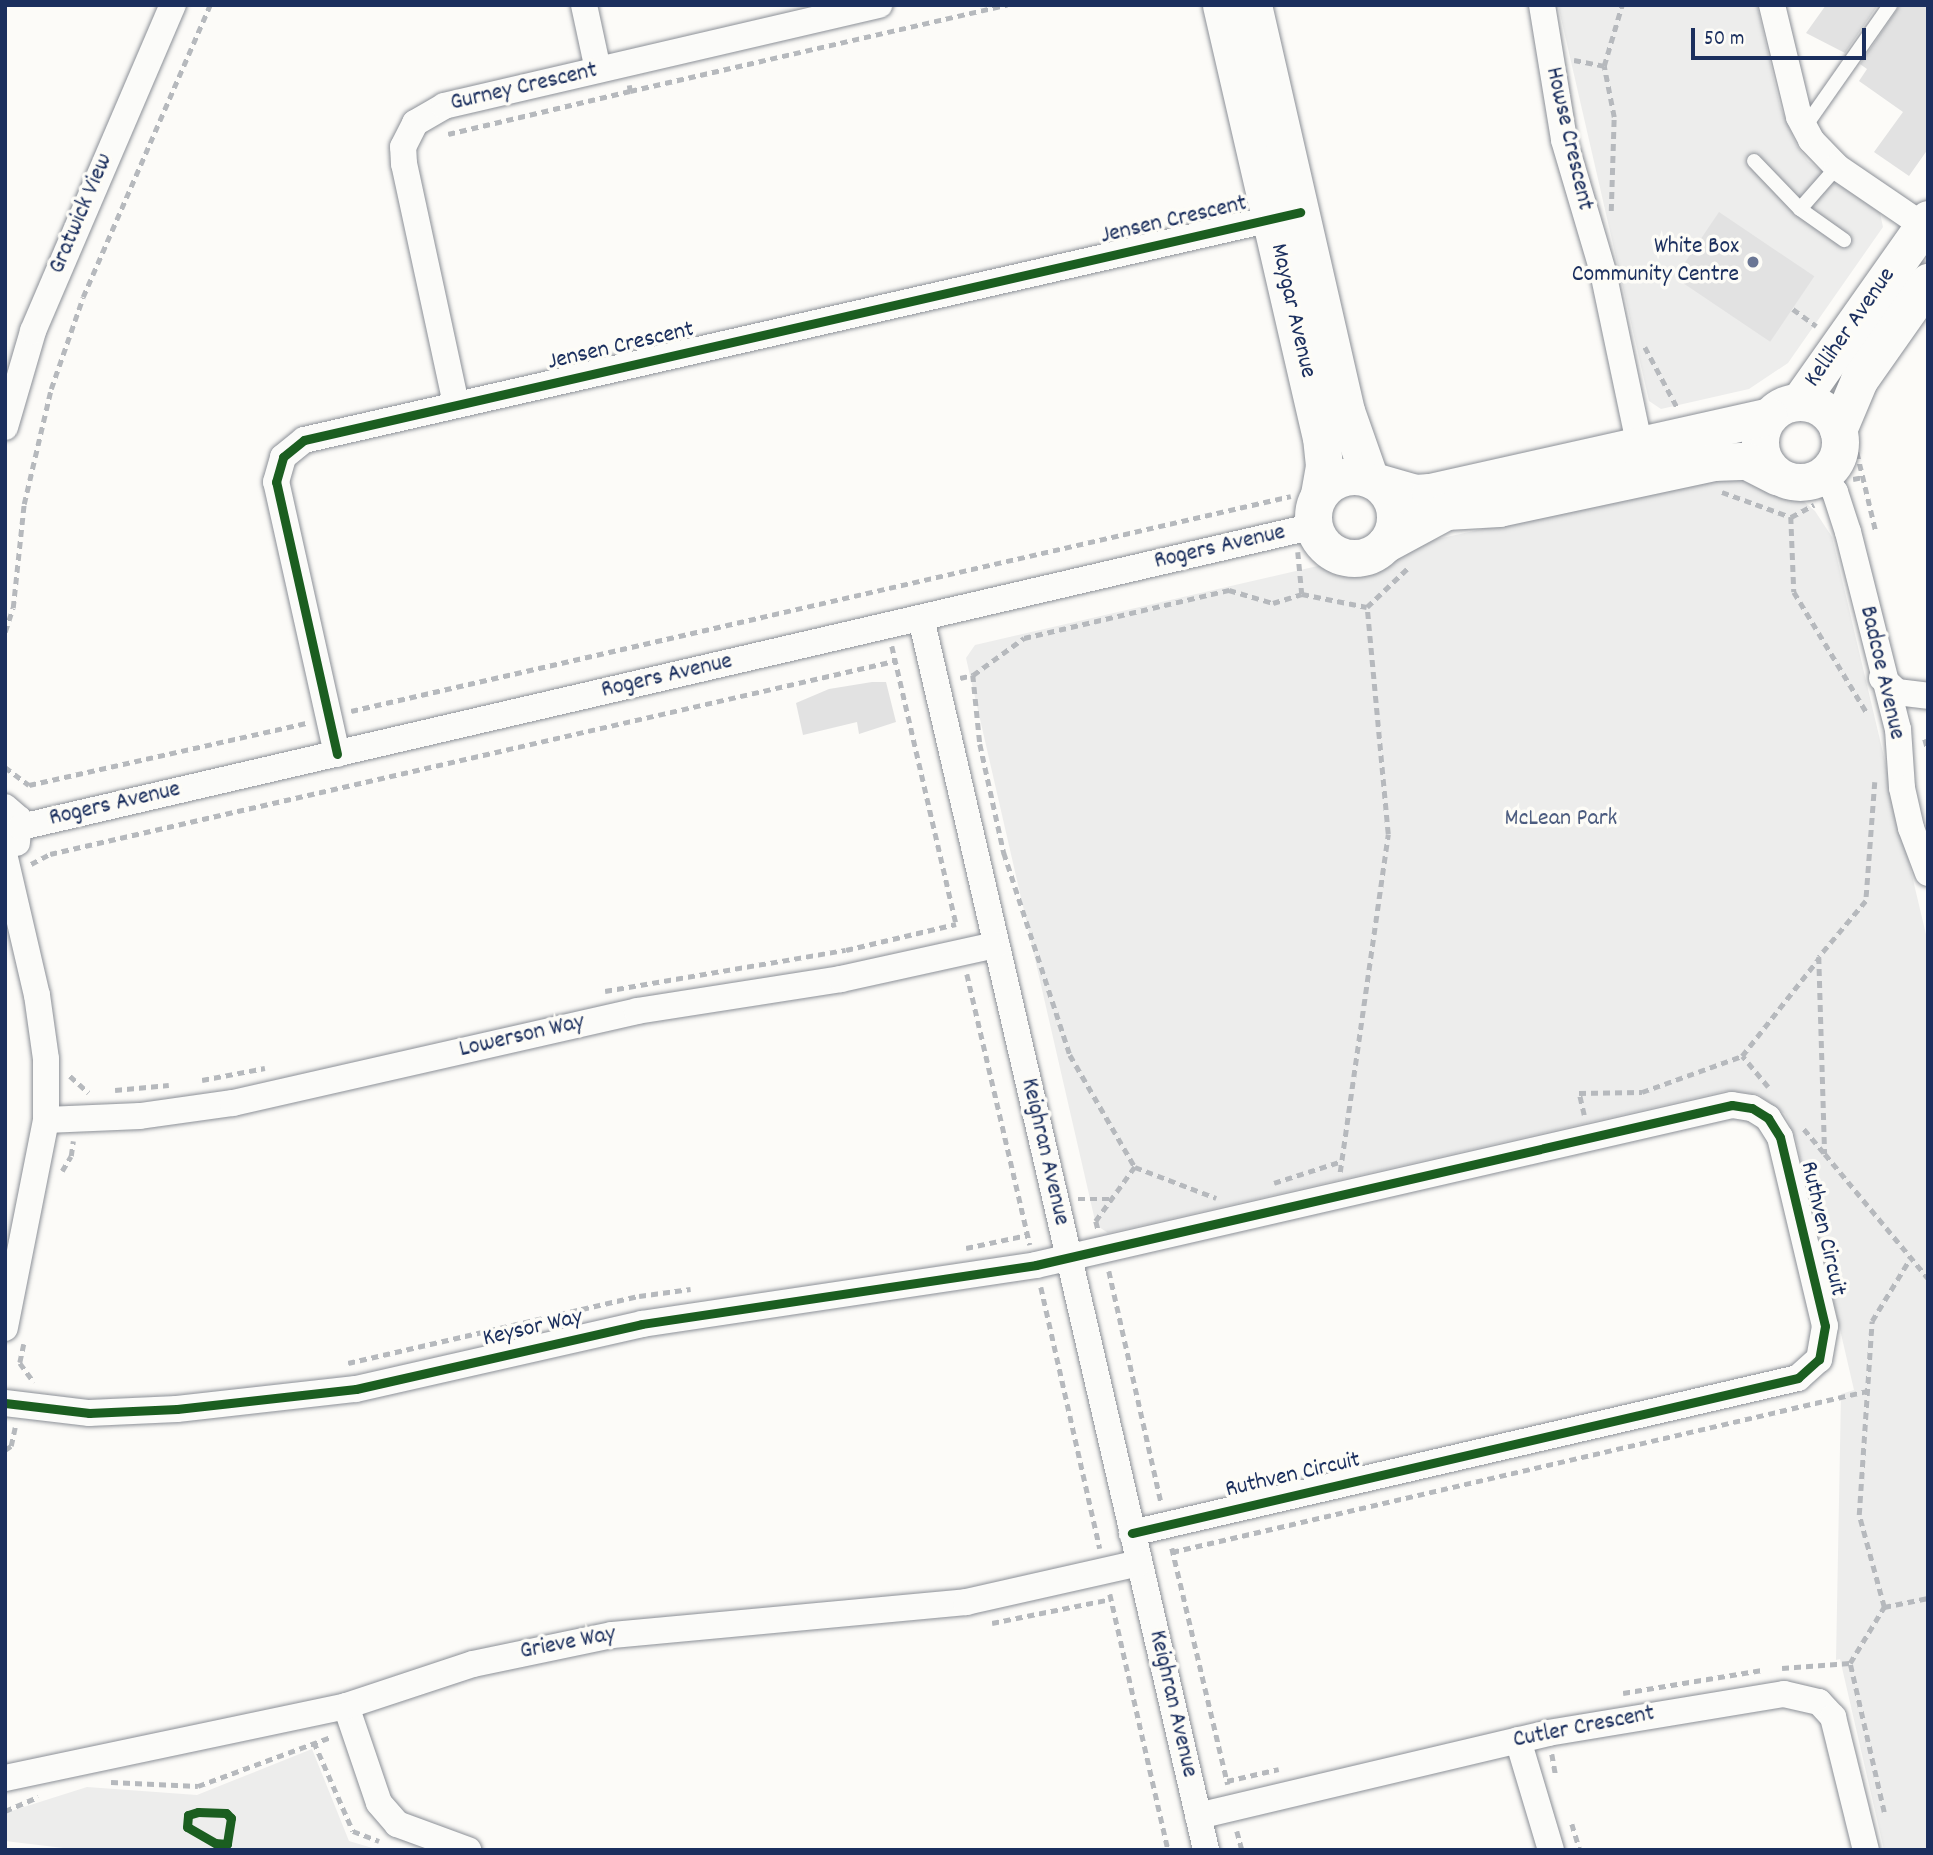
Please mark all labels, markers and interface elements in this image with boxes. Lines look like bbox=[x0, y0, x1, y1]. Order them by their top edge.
scale bar bbox=[1695, 14, 1870, 58]
text: 50 m bbox=[1704, 25, 1744, 55]
street label: Gurney Crescent bbox=[448, 57, 600, 119]
street label: Howse Crescent bbox=[1538, 65, 1598, 213]
street label: Gratwick View bbox=[44, 149, 120, 279]
street label: Jensen Crescent bbox=[1098, 190, 1250, 252]
place label: White Box Community Centre bbox=[1572, 234, 1739, 290]
street label: Maygar Avenue bbox=[1263, 241, 1321, 381]
marker: White Box Community Centre bbox=[1745, 254, 1761, 270]
street label: Kelliher Avenue bbox=[1799, 263, 1903, 393]
street label: Jensen Crescent bbox=[545, 316, 697, 378]
street label: Rogers Avenue bbox=[1152, 519, 1288, 577]
street label: Badcoe Avenue bbox=[1852, 604, 1910, 742]
street label: Rogers Avenue bbox=[599, 648, 735, 706]
street label: Rogers Avenue bbox=[47, 776, 183, 834]
park label: McLean Park bbox=[1505, 806, 1617, 834]
street label: Lowerson Way bbox=[457, 1009, 587, 1065]
street label: Keighran Avenue bbox=[1013, 1076, 1075, 1228]
street label: Ruthven Circuit bbox=[1793, 1159, 1851, 1299]
street label: Keysor Way bbox=[480, 1304, 586, 1354]
street label: Ruthven Circuit bbox=[1223, 1447, 1363, 1505]
street label: Grieve Way bbox=[518, 1621, 618, 1667]
street label: Keighran Avenue bbox=[1141, 1628, 1203, 1780]
street label: Cutler Crescent bbox=[1511, 1700, 1657, 1756]

